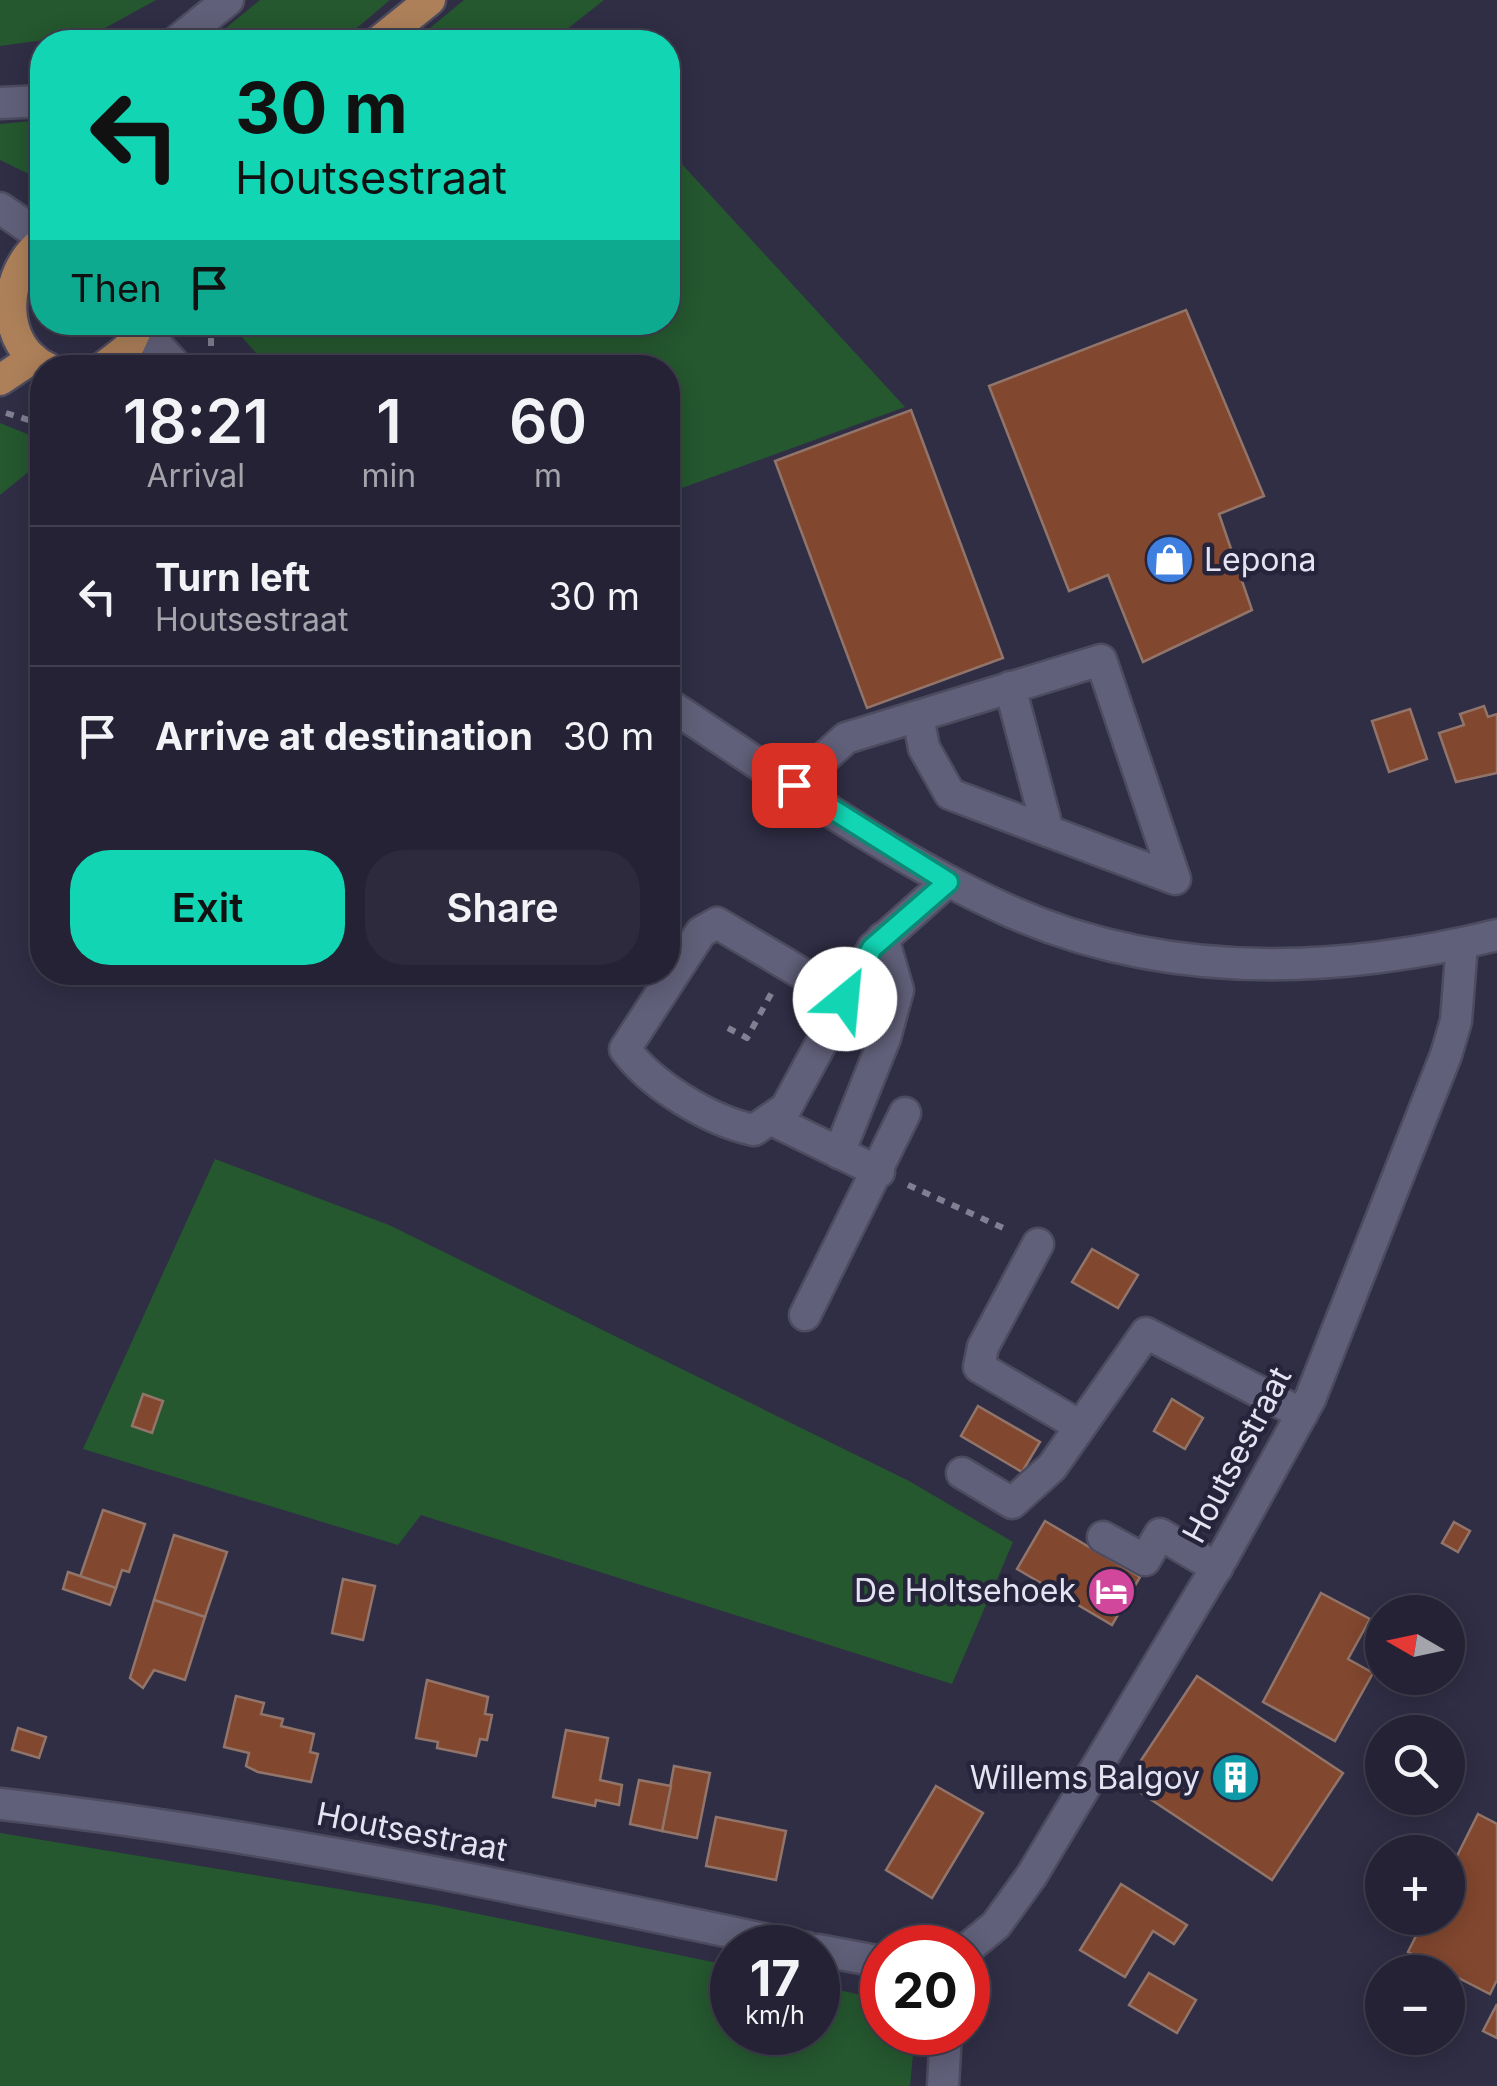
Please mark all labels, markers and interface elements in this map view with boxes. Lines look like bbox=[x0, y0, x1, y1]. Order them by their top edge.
text: 30 m bbox=[235, 65, 408, 150]
icon: left bbox=[70, 70, 200, 200]
text: Houtsestraat bbox=[235, 150, 507, 205]
icon: arrive bbox=[182, 260, 237, 315]
text: Then bbox=[70, 265, 162, 311]
text: 18:21 bbox=[123, 385, 269, 457]
text: 1 bbox=[376, 385, 402, 457]
text: 60 bbox=[509, 385, 587, 457]
text: Arrival bbox=[147, 456, 245, 495]
text: min bbox=[361, 456, 416, 495]
text: m bbox=[534, 456, 562, 495]
shop icon: Lepona bbox=[1143, 534, 1195, 586]
place label: Lepona bbox=[1204, 540, 1316, 579]
text: Turn left bbox=[155, 554, 310, 600]
icon: left bbox=[70, 569, 125, 624]
text: 30 m bbox=[549, 573, 640, 619]
text: Houtsestraat bbox=[155, 600, 348, 639]
icon: arrive bbox=[70, 709, 125, 764]
text: Arrive at destination bbox=[155, 713, 533, 759]
text: 30 m bbox=[563, 713, 654, 759]
pin bbox=[752, 743, 837, 828]
icon: arrive bbox=[767, 758, 822, 813]
button: Exit bbox=[70, 850, 345, 965]
button: Share bbox=[365, 850, 640, 965]
position arrow bbox=[793, 947, 897, 1051]
street label: Houtsestraat bbox=[1174, 1360, 1299, 1549]
hotel icon: De Holtsehoek bbox=[1085, 1565, 1137, 1617]
place label: De Holtsehoek bbox=[854, 1571, 1076, 1610]
north arrow bbox=[1365, 1595, 1465, 1695]
map controls bbox=[1365, 1595, 1465, 2055]
button: search bbox=[1365, 1715, 1465, 1815]
building icon: Willems Balgoy bbox=[1209, 1752, 1261, 1804]
place label: Willems Balgoy bbox=[970, 1758, 1200, 1797]
street label: Houtsestraat bbox=[313, 1794, 511, 1869]
button: + bbox=[1365, 1835, 1465, 1935]
speed limit sign: 20 bbox=[860, 1925, 990, 2055]
text: 17 bbox=[750, 1948, 800, 2008]
button: − bbox=[1365, 1955, 1465, 2055]
text: km/h bbox=[745, 2000, 805, 2030]

